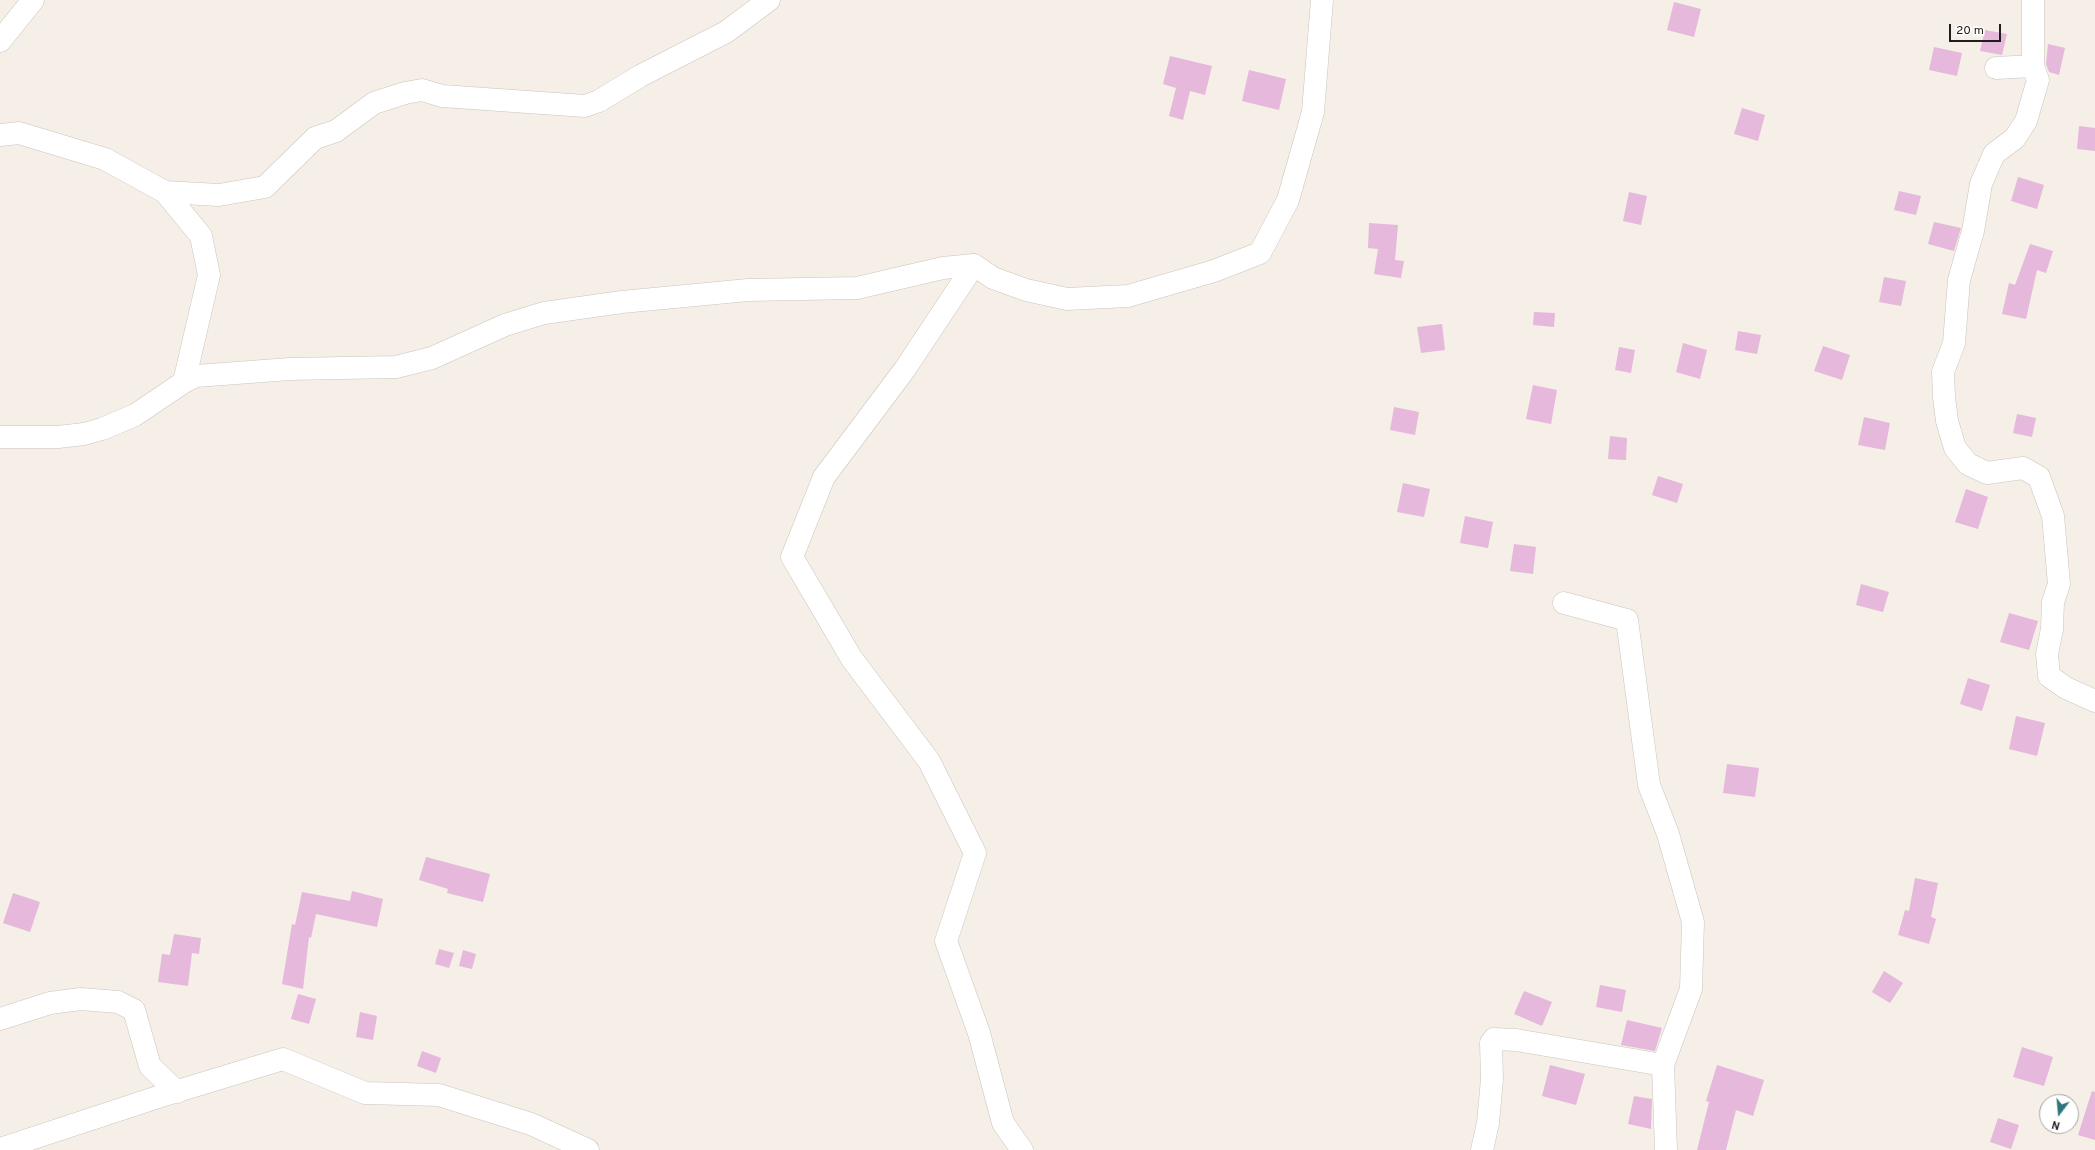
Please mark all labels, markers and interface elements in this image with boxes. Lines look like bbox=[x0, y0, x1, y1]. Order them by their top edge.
scale bar bbox=[1951, 16, 2003, 42]
text: 20 m bbox=[1956, 23, 1984, 39]
north arrow bbox=[2039, 1094, 2079, 1134]
text: N bbox=[2050, 1117, 2062, 1132]

